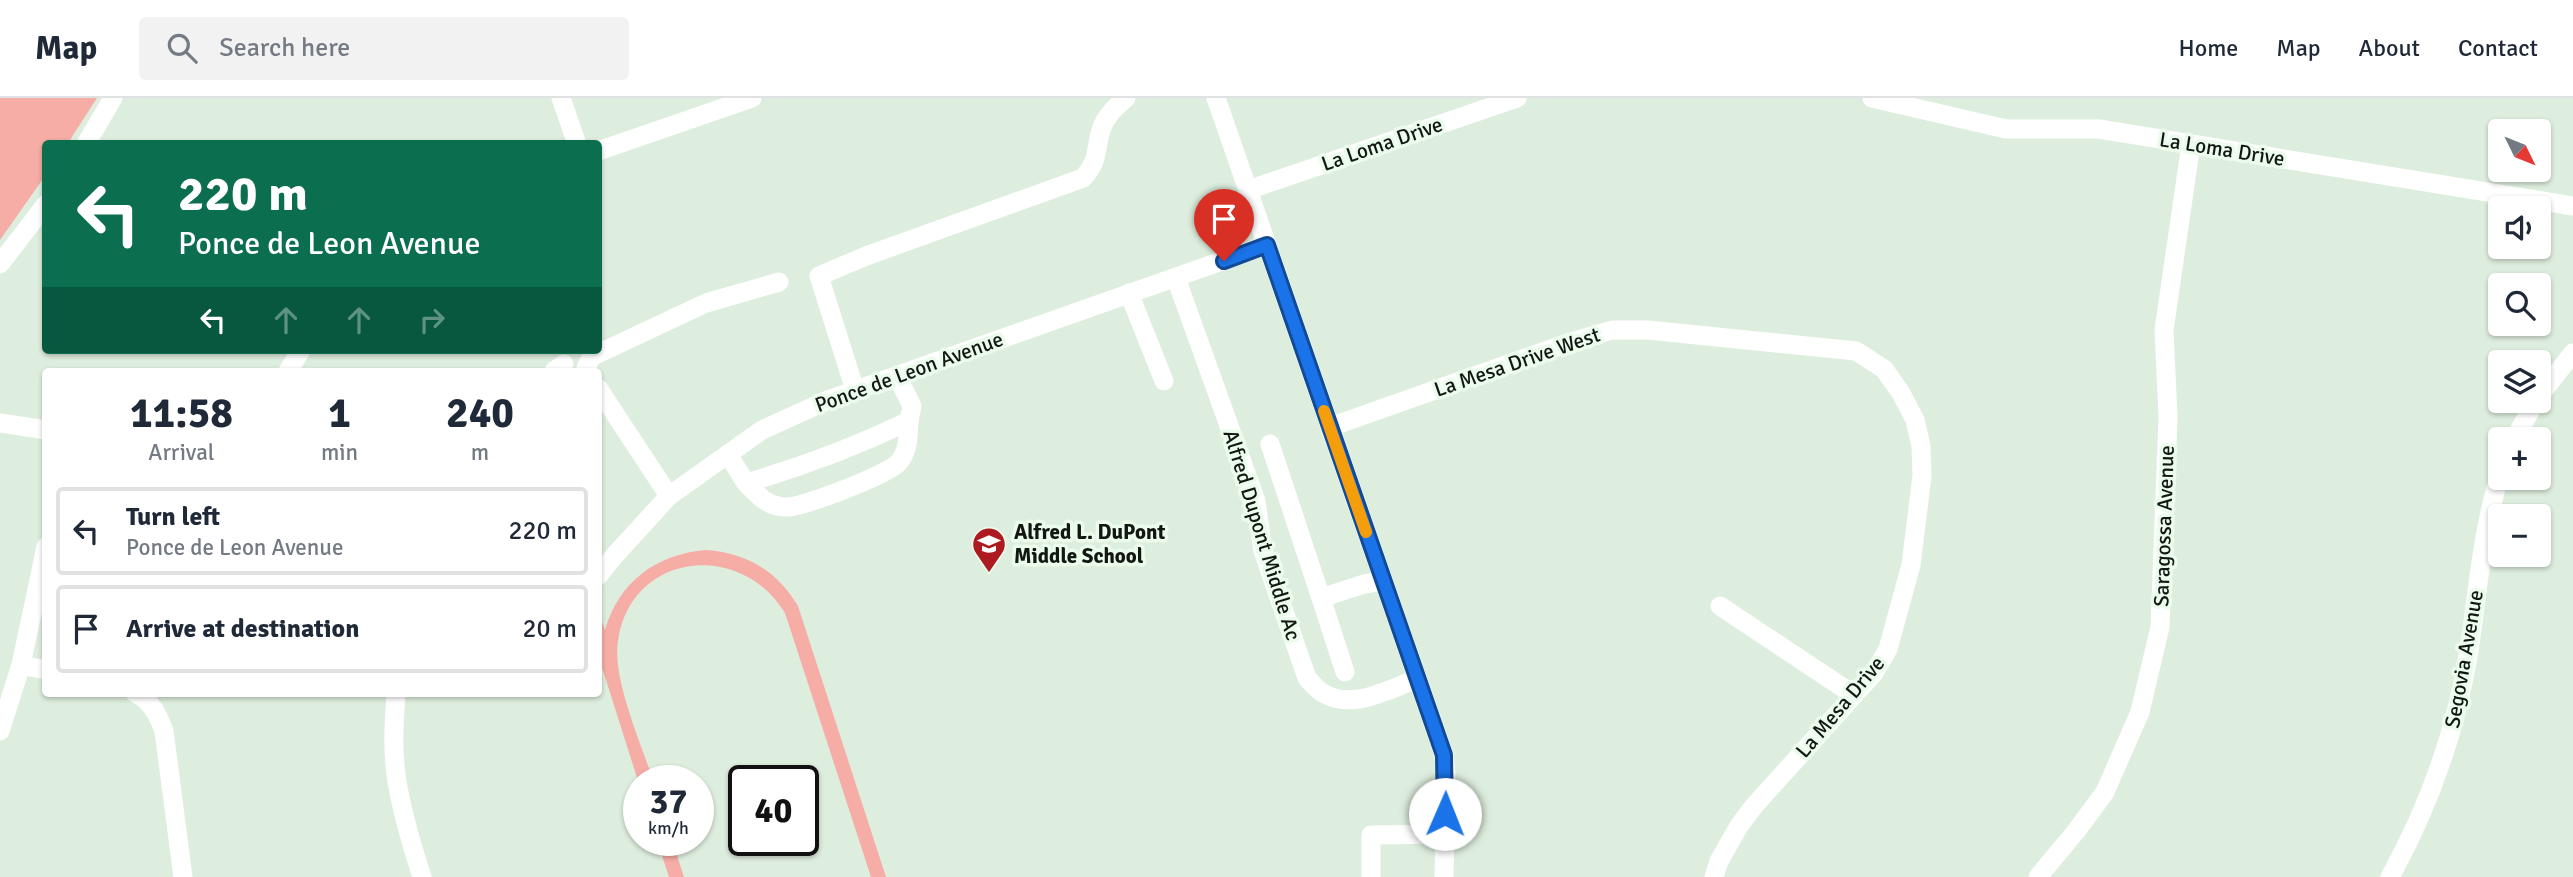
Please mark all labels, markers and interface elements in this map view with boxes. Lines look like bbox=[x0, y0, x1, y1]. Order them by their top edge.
search box bbox=[139, 17, 629, 80]
text: Map bbox=[35, 28, 97, 69]
icon: search bbox=[163, 29, 201, 67]
text: Search here bbox=[219, 32, 350, 64]
text: Home bbox=[2178, 33, 2238, 63]
text: Map bbox=[2276, 33, 2321, 63]
text: About bbox=[2359, 33, 2420, 63]
text: Contact bbox=[2458, 33, 2538, 63]
street label: La Loma Drive bbox=[1318, 111, 1446, 177]
north arrow bbox=[2488, 119, 2552, 182]
map controls bbox=[2488, 119, 2551, 567]
street label: La Loma Drive bbox=[2158, 126, 2286, 172]
text: 220 m bbox=[178, 164, 308, 224]
icon: left bbox=[63, 168, 154, 259]
pin bbox=[1194, 189, 1254, 261]
button: sound bbox=[2488, 196, 2551, 259]
icon: arrive bbox=[1205, 200, 1243, 238]
text: Ponce de Leon Avenue bbox=[178, 224, 480, 263]
button: search bbox=[2488, 273, 2551, 336]
icon: left bbox=[194, 301, 232, 339]
icon: ahead bbox=[267, 301, 305, 339]
icon: ahead bbox=[340, 301, 378, 339]
icon: right bbox=[413, 301, 451, 339]
street label: La Mesa Drive West bbox=[1431, 321, 1603, 403]
street label: Ponce de Leon Avenue bbox=[811, 326, 1007, 418]
button: layers bbox=[2488, 350, 2551, 413]
text: 11:58 bbox=[130, 388, 233, 439]
text: 1 bbox=[328, 388, 351, 439]
text: 240 bbox=[446, 388, 514, 439]
street label: Alfred Dupont Middle Ac bbox=[1218, 427, 1306, 644]
button: + bbox=[2488, 427, 2551, 490]
text: Arrival bbox=[148, 438, 215, 467]
text: min bbox=[321, 438, 358, 467]
text: m bbox=[471, 438, 489, 467]
street label: Saragossa Avenue bbox=[2148, 445, 2180, 607]
text: Turn left bbox=[126, 501, 220, 533]
button: − bbox=[2488, 504, 2551, 567]
icon: left bbox=[67, 512, 105, 550]
text: 220 m bbox=[508, 515, 577, 547]
place label: Alfred L. DuPont Middle School bbox=[1014, 519, 1165, 569]
school or university icon: Alfred L. DuPont Middle School bbox=[970, 525, 1008, 574]
text: Ponce de Leon Avenue bbox=[126, 533, 343, 562]
street label: Segovia Avenue bbox=[2439, 588, 2489, 730]
icon: arrive bbox=[67, 610, 105, 648]
text: Arrive at destination bbox=[126, 613, 359, 645]
text: 20 m bbox=[522, 613, 577, 645]
street label: La Mesa Drive bbox=[1790, 651, 1890, 763]
speed limit sign: 40 bbox=[728, 765, 819, 856]
position arrow bbox=[1408, 777, 1482, 851]
text: 37 bbox=[650, 780, 687, 823]
text: km/h bbox=[648, 817, 689, 839]

